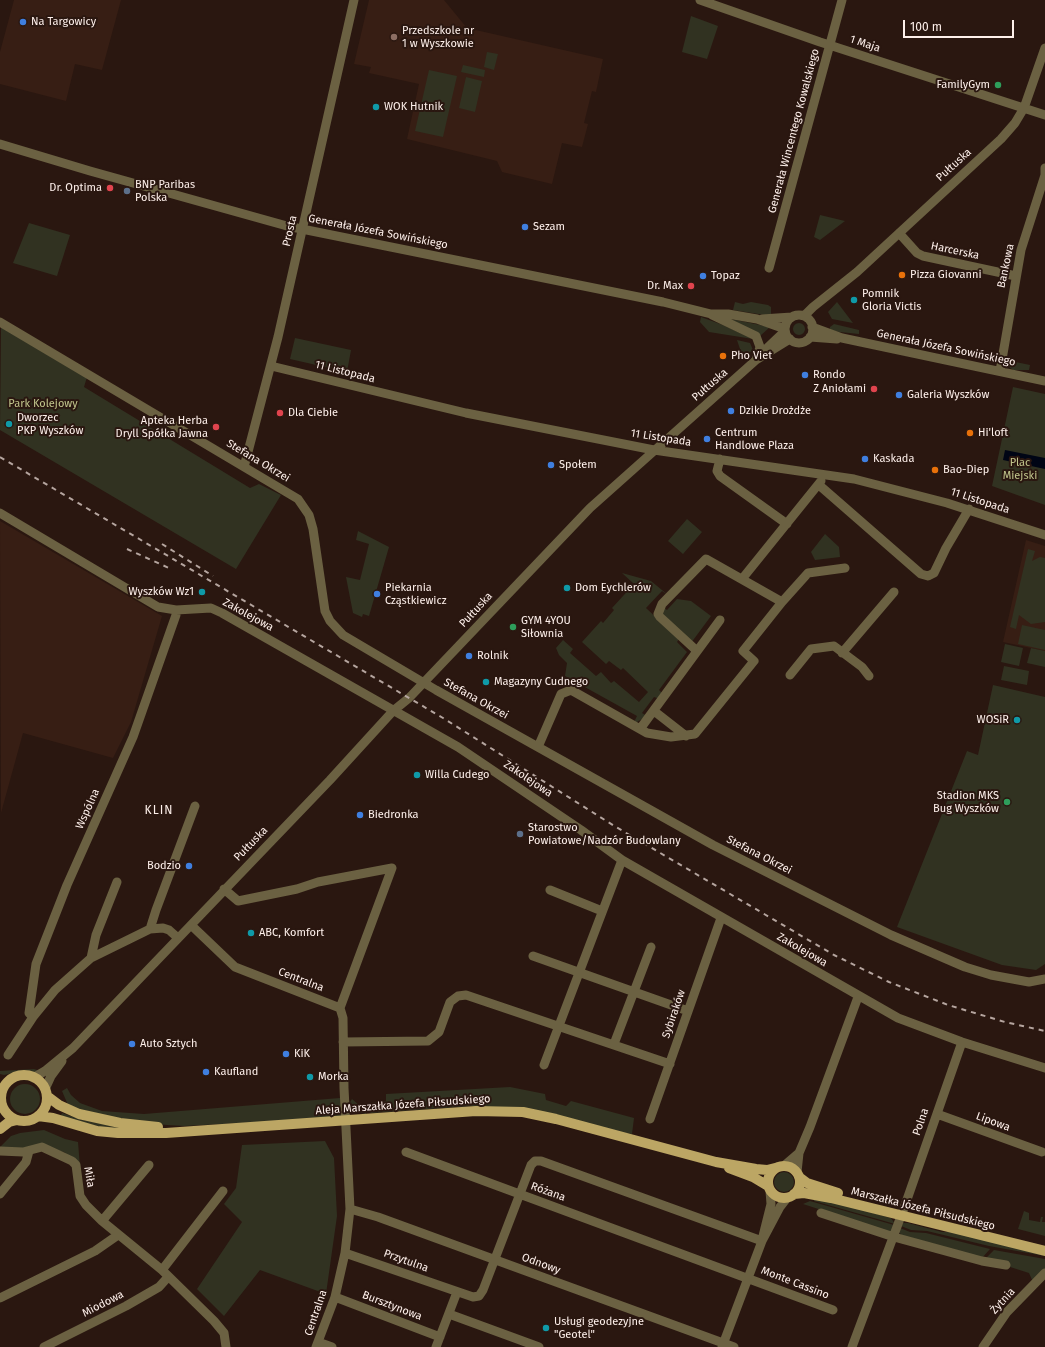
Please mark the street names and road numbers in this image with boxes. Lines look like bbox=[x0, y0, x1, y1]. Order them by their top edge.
street label: 1 Maja bbox=[848, 33, 882, 55]
street label: Generała Wincentego Kowalskiego bbox=[766, 47, 822, 215]
street label: Pułtuska bbox=[934, 146, 974, 184]
street label: Generała Józefa Sowińskiego bbox=[307, 212, 449, 252]
street label: Prosta bbox=[280, 214, 300, 248]
street label: Harcerska bbox=[930, 239, 980, 263]
street label: Bankowa bbox=[995, 243, 1017, 289]
street label: Generała Józefa Sowińskiego bbox=[875, 327, 1017, 369]
street label: 11 Listopada bbox=[314, 358, 376, 386]
street label: Pułtuska bbox=[689, 366, 731, 404]
street label: 11 Listopada bbox=[630, 427, 692, 449]
street label: Stefana Okrzei bbox=[224, 437, 292, 485]
street label: 11 Listopada bbox=[949, 485, 1011, 517]
street label: Pułtuska bbox=[457, 590, 495, 630]
street label: Zakolejowa bbox=[220, 596, 276, 634]
street label: Stefana Okrzei bbox=[441, 676, 511, 722]
street label: Zakolejowa bbox=[501, 758, 555, 800]
street label: Wspólna bbox=[73, 787, 103, 831]
street label: Pułtuska bbox=[231, 824, 271, 864]
street label: Stefana Okrzei bbox=[724, 833, 794, 877]
street label: Zakolejowa bbox=[774, 930, 830, 970]
street label: Centralna bbox=[276, 965, 326, 995]
street label: Sybiraków bbox=[660, 988, 688, 1040]
street label: Aleja Marszałka Józefa Piłsudskiego bbox=[315, 1092, 491, 1118]
street label: Polna bbox=[910, 1107, 932, 1137]
street label: Lipowa bbox=[974, 1110, 1012, 1134]
street label: Miła bbox=[81, 1166, 97, 1188]
street label: Różana bbox=[529, 1180, 567, 1204]
street label: Marszałka Józefa Piłsudskiego bbox=[850, 1185, 996, 1233]
street label: Przytulna bbox=[382, 1247, 430, 1275]
street label: Odnowy bbox=[520, 1251, 562, 1277]
street label: Monte Cassino bbox=[759, 1264, 831, 1302]
street label: Żytnia bbox=[988, 1285, 1018, 1317]
street label: Miodowa bbox=[80, 1288, 126, 1320]
street label: Centralna bbox=[302, 1288, 330, 1338]
street label: Bursztynowa bbox=[360, 1289, 424, 1323]

